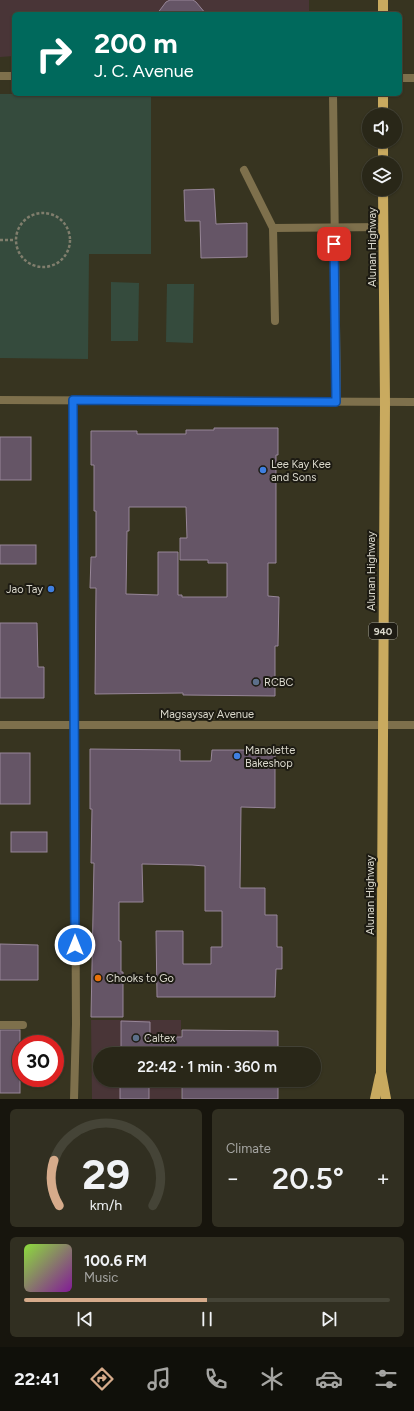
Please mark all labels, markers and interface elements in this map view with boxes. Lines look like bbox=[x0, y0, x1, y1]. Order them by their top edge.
text: 200 m bbox=[94, 26, 178, 60]
icon: right bbox=[28, 28, 80, 80]
text: J. C. Avenue bbox=[94, 60, 194, 82]
map controls bbox=[362, 108, 402, 196]
button: sound bbox=[362, 108, 402, 148]
button: layers bbox=[362, 156, 402, 196]
street label: Alunan Highway bbox=[366, 207, 379, 287]
pin bbox=[317, 227, 351, 261]
icon: arrive bbox=[323, 233, 345, 255]
place label: Lee Kay Kee and Sons bbox=[271, 458, 331, 484]
marker: Lee Kay Kee and Sons bbox=[258, 465, 268, 475]
street label: Alunan Highway bbox=[365, 531, 378, 611]
place label: Jao Tay bbox=[6, 583, 43, 596]
marker: Jao Tay bbox=[46, 584, 56, 594]
road number: 940 bbox=[369, 623, 397, 639]
place label: RCBC bbox=[264, 676, 294, 689]
marker: RCBC bbox=[251, 677, 261, 687]
street label: Magsaysay Avenue bbox=[160, 708, 254, 721]
place label: Manolette Bakeshop bbox=[245, 744, 295, 770]
marker: Manolette Bakeshop bbox=[232, 751, 242, 761]
street label: Alunan Highway bbox=[364, 855, 377, 935]
position arrow bbox=[54, 924, 96, 966]
place label: Chooks to Go bbox=[106, 972, 174, 985]
marker: Chooks to Go bbox=[93, 973, 103, 983]
place label: Caltex bbox=[144, 1032, 176, 1045]
marker: Caltex bbox=[131, 1033, 141, 1043]
speed limit sign: 30 bbox=[12, 1035, 64, 1087]
text: 22:42 · 1 min · 360 m bbox=[137, 1058, 277, 1076]
text: Climate bbox=[226, 1141, 271, 1156]
text: 29 bbox=[82, 1149, 130, 1199]
text: 20.5° bbox=[272, 1160, 344, 1197]
text: − bbox=[226, 1165, 240, 1192]
text: + bbox=[376, 1165, 390, 1192]
text: km/h bbox=[90, 1196, 122, 1214]
text: 100.6 FM bbox=[84, 1252, 147, 1270]
text: Music bbox=[84, 1270, 118, 1285]
icon: previous bbox=[74, 1308, 96, 1330]
icon: pause bbox=[196, 1308, 218, 1330]
icon: next bbox=[318, 1308, 340, 1330]
icon: directions bbox=[88, 1365, 116, 1393]
icon: music bbox=[145, 1365, 173, 1393]
icon: phone bbox=[202, 1365, 230, 1393]
icon: climate bbox=[258, 1365, 286, 1393]
icon: car bbox=[315, 1365, 343, 1393]
icon: filters bbox=[372, 1365, 400, 1393]
text: 22:41 bbox=[14, 1368, 60, 1390]

